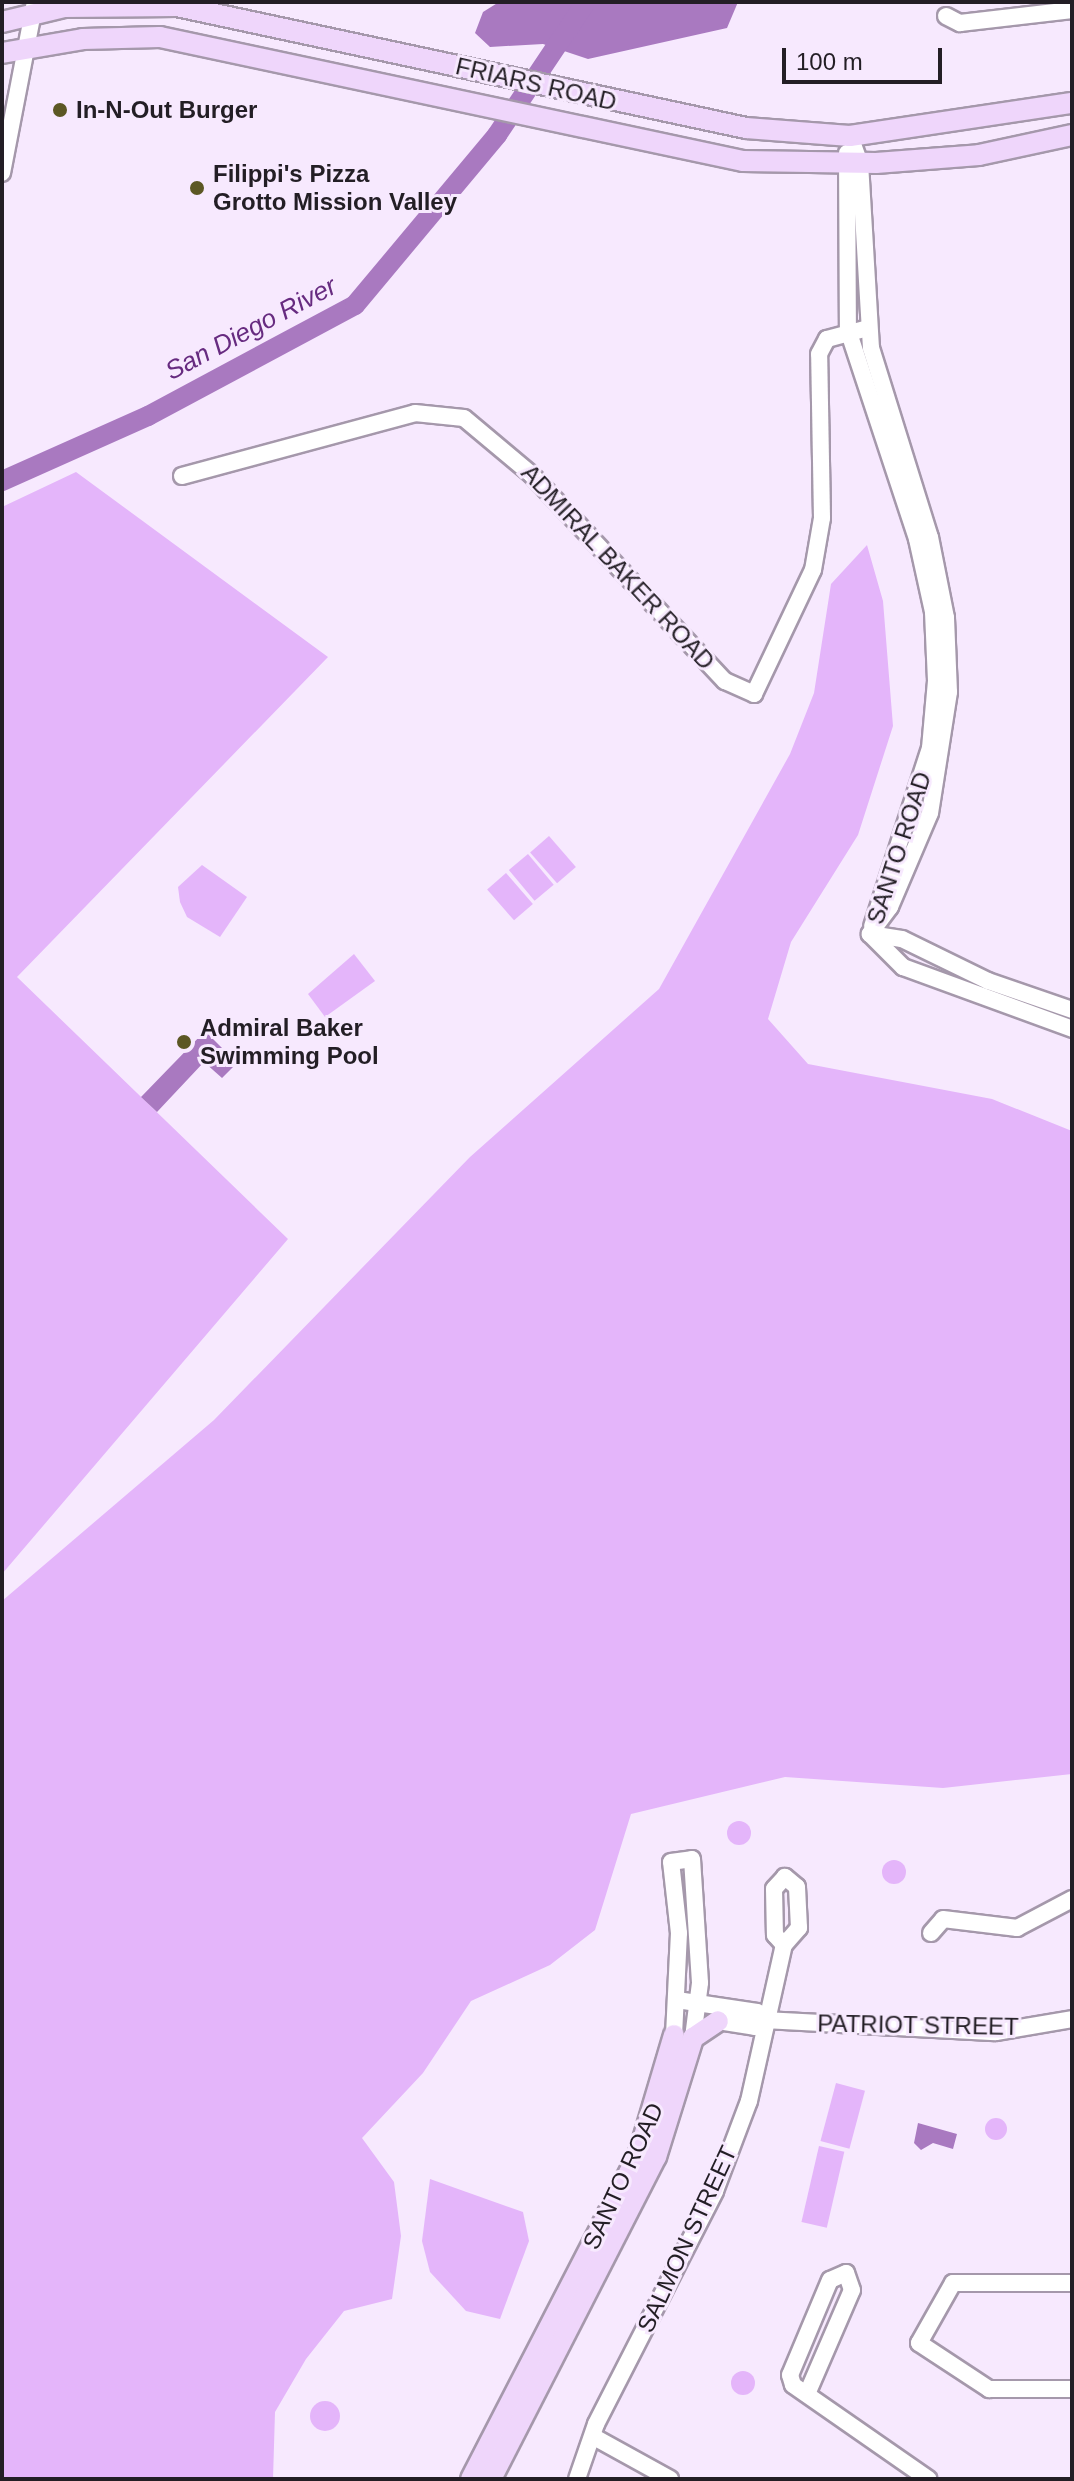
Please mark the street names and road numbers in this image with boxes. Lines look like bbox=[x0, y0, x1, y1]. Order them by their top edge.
street label: FRIARS ROAD bbox=[453, 52, 619, 116]
street label: ADMIRAL BAKER ROAD bbox=[515, 458, 721, 676]
street label: SANTO ROAD bbox=[861, 768, 937, 928]
street label: PATRIOT STREET bbox=[817, 2009, 1019, 2041]
street label: SANTO ROAD bbox=[577, 2098, 669, 2254]
street label: SALMON STREET bbox=[631, 2141, 743, 2337]

